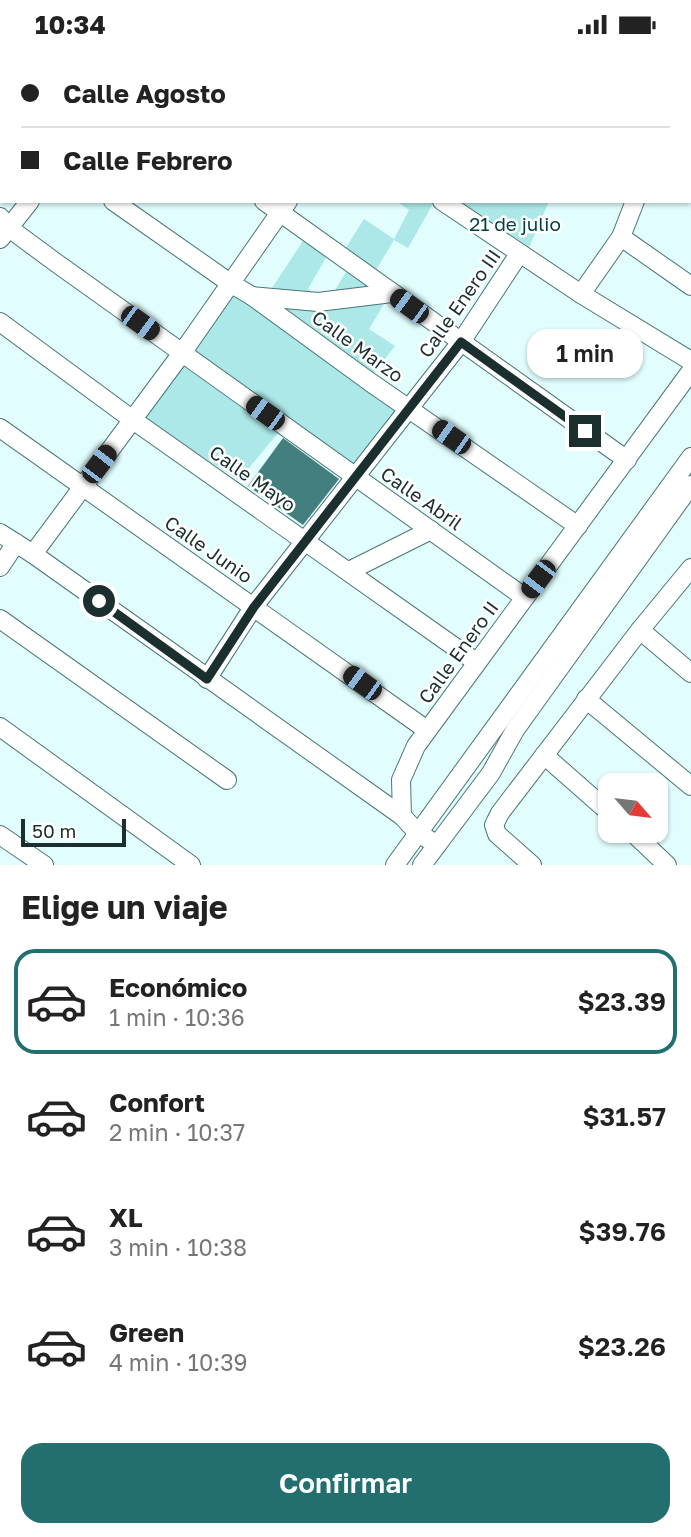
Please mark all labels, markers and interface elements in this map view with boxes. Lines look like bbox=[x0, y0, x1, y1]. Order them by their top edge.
text: 10:34 bbox=[35, 9, 106, 40]
text: Calle Agosto bbox=[63, 78, 226, 109]
text: Calle Febrero bbox=[63, 145, 233, 176]
park label: 21 de julio bbox=[469, 212, 561, 235]
street label: Calle Enero III bbox=[413, 244, 505, 362]
car bbox=[386, 285, 433, 327]
car bbox=[117, 302, 164, 344]
street label: Calle Marzo bbox=[308, 305, 408, 387]
callout: 1 min bbox=[527, 329, 643, 379]
text: 1 min bbox=[556, 339, 614, 367]
car bbox=[242, 392, 289, 434]
route end bbox=[569, 415, 601, 447]
car bbox=[428, 416, 475, 458]
street label: Calle Mayo bbox=[206, 440, 300, 516]
car bbox=[78, 441, 121, 487]
street label: Calle Abril bbox=[377, 462, 467, 534]
street label: Calle Junio bbox=[161, 510, 257, 588]
car bbox=[517, 556, 560, 602]
route start bbox=[83, 585, 115, 617]
street label: Calle Enero II bbox=[413, 596, 503, 708]
car bbox=[339, 662, 386, 704]
north arrow bbox=[598, 773, 668, 843]
map controls bbox=[598, 773, 668, 843]
scale bar bbox=[21, 816, 126, 848]
text: 50 m bbox=[32, 819, 76, 842]
text: Elige un viaje bbox=[21, 888, 228, 926]
icon: car bbox=[25, 970, 88, 1033]
text: Económico bbox=[109, 972, 247, 1003]
text: $23.39 bbox=[578, 986, 666, 1017]
text: 1 min · 10:36 bbox=[109, 1003, 245, 1031]
icon: car bbox=[25, 1085, 88, 1148]
text: Confort bbox=[109, 1087, 205, 1118]
text: $31.57 bbox=[582, 1101, 666, 1132]
text: 2 min · 10:37 bbox=[109, 1118, 245, 1146]
icon: car bbox=[25, 1200, 88, 1263]
text: XL bbox=[109, 1202, 143, 1233]
text: $39.76 bbox=[579, 1216, 666, 1247]
text: 3 min · 10:38 bbox=[109, 1233, 247, 1261]
icon: car bbox=[25, 1315, 88, 1378]
text: Green bbox=[109, 1317, 184, 1348]
text: $23.26 bbox=[578, 1331, 666, 1362]
text: 4 min · 10:39 bbox=[109, 1348, 248, 1376]
button: Confirmar bbox=[21, 1443, 670, 1523]

